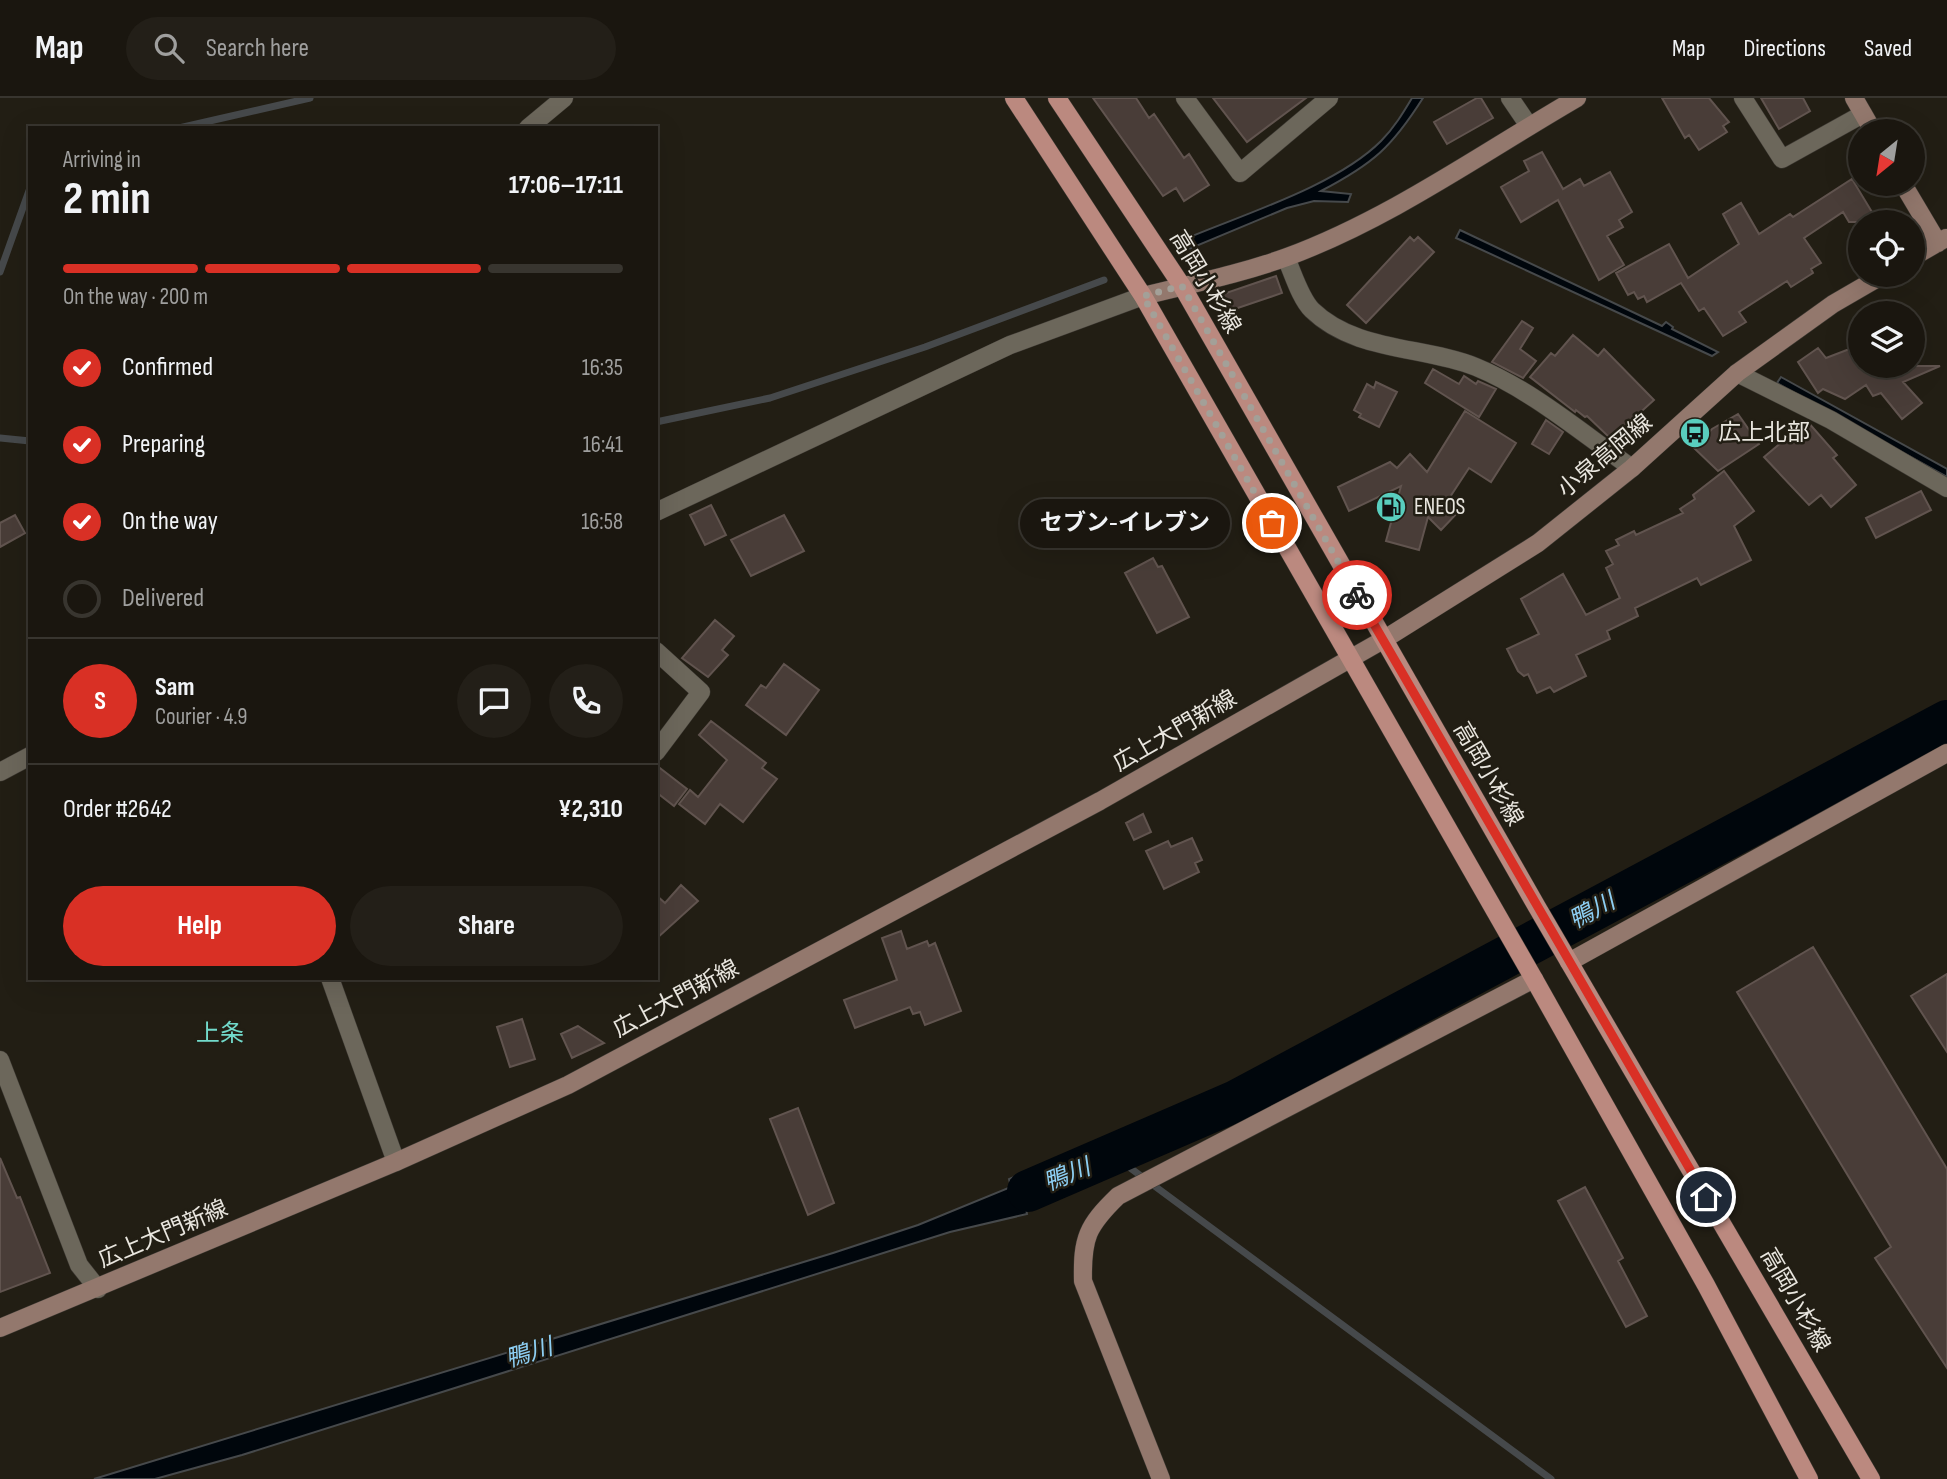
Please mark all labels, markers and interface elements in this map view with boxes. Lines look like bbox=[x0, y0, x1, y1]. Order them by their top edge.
search box bbox=[126, 17, 616, 80]
text: Map bbox=[35, 28, 84, 68]
icon: search bbox=[150, 29, 188, 67]
text: Search here bbox=[206, 33, 309, 64]
text: Map bbox=[1672, 34, 1705, 63]
text: Directions bbox=[1743, 34, 1826, 63]
text: Saved bbox=[1864, 34, 1912, 63]
north arrow bbox=[1848, 119, 1925, 196]
map controls bbox=[1848, 119, 1925, 378]
text: Arriving in bbox=[63, 146, 141, 174]
text: 17:06–17:11 bbox=[509, 170, 623, 201]
text: 2 min bbox=[63, 172, 151, 227]
button: locate bbox=[1848, 210, 1925, 287]
street label: 高岡小杉線 bbox=[1163, 226, 1247, 338]
text: On the way · 200 m bbox=[63, 283, 208, 311]
button: layers bbox=[1848, 301, 1925, 378]
icon: check bbox=[63, 349, 101, 387]
text: Confirmed bbox=[122, 352, 213, 383]
text: 16:35 bbox=[582, 354, 623, 382]
street label: 小泉高岡線 bbox=[1552, 408, 1658, 504]
bus stop icon: 広上北部 bbox=[1678, 416, 1712, 450]
place label: 広上北部 bbox=[1718, 419, 1810, 447]
icon: check bbox=[63, 426, 101, 464]
text: Preparing bbox=[122, 429, 205, 460]
text: 16:41 bbox=[583, 431, 623, 459]
fuel station icon: ENEOS bbox=[1374, 490, 1408, 524]
pin bbox=[1242, 493, 1302, 553]
place label: ENEOS bbox=[1414, 493, 1465, 521]
callout: セブン-イレブン bbox=[1020, 498, 1230, 548]
icon: check bbox=[63, 503, 101, 541]
icon: bag bbox=[1253, 504, 1291, 542]
text: On the way bbox=[122, 506, 218, 537]
text: 16:58 bbox=[581, 508, 623, 536]
text: セブン-イレブン bbox=[1040, 509, 1210, 537]
courier bbox=[1322, 560, 1392, 630]
icon: bike bbox=[1338, 576, 1376, 614]
text: Delivered bbox=[122, 583, 204, 614]
button: chat bbox=[457, 664, 531, 738]
button: phone bbox=[549, 664, 623, 738]
text: Sam bbox=[155, 672, 195, 703]
street label: 広上大門新線 bbox=[1108, 684, 1242, 778]
text: S bbox=[94, 686, 106, 717]
text: Courier · 4.9 bbox=[155, 703, 247, 731]
street label: 高岡小杉線 bbox=[1447, 717, 1529, 831]
text: Order #2642 bbox=[63, 794, 172, 825]
text: ¥2,310 bbox=[558, 794, 623, 825]
button: Help bbox=[63, 886, 336, 966]
button: Share bbox=[350, 886, 623, 966]
water label: 鴨川 bbox=[1564, 886, 1623, 935]
street label: 広上大門新線 bbox=[609, 954, 743, 1044]
district label: 上条 bbox=[196, 1019, 244, 1048]
water label: 鴨川 bbox=[1039, 1151, 1097, 1197]
pin bbox=[1676, 1167, 1736, 1227]
icon: home bbox=[1687, 1178, 1725, 1216]
street label: 広上大門新線 bbox=[94, 1194, 232, 1274]
street label: 高岡小杉線 bbox=[1754, 1243, 1836, 1357]
water label: 鴨川 bbox=[502, 1331, 559, 1374]

